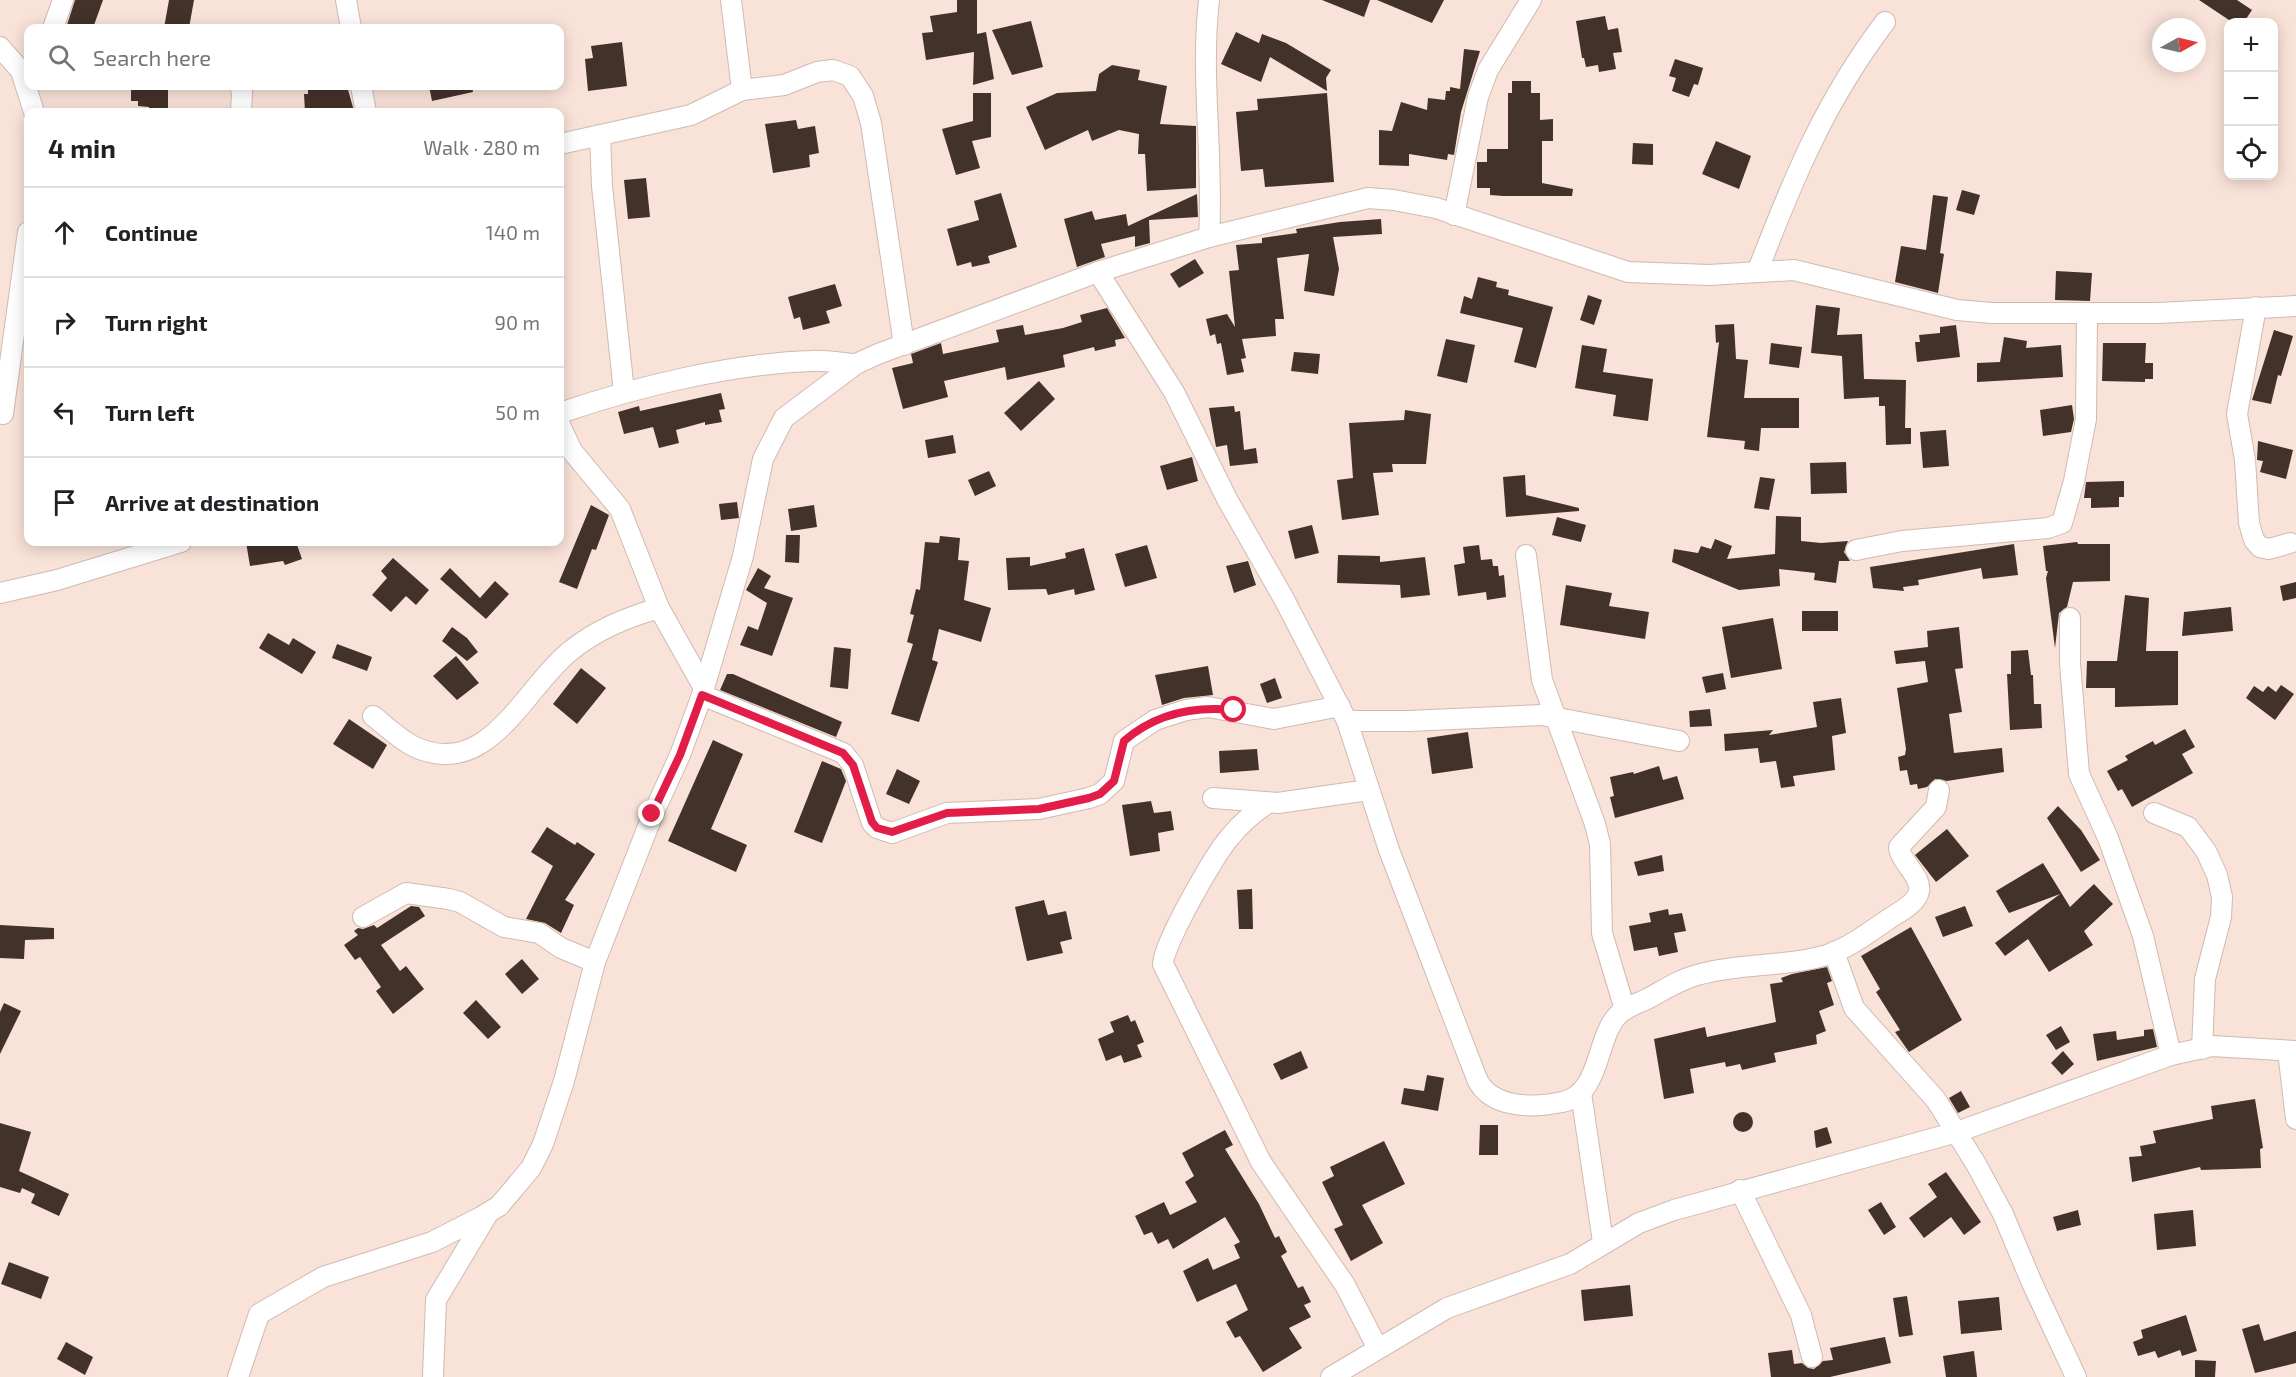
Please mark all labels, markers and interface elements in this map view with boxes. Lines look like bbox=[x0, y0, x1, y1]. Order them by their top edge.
north arrow bbox=[2152, 18, 2206, 72]
map controls bbox=[2224, 18, 2278, 180]
button: + bbox=[2224, 18, 2278, 72]
search box bbox=[24, 24, 564, 90]
icon: search bbox=[45, 41, 78, 74]
text: Search here bbox=[93, 44, 211, 70]
button: − bbox=[2224, 72, 2278, 126]
button: locate bbox=[2224, 126, 2278, 180]
text: 4 min bbox=[48, 132, 116, 163]
text: Walk · 280 m bbox=[423, 135, 540, 159]
icon: ahead bbox=[48, 216, 81, 249]
text: Continue bbox=[105, 219, 198, 245]
text: 140 m bbox=[486, 220, 540, 244]
icon: right bbox=[48, 306, 81, 339]
text: Turn right bbox=[105, 309, 207, 335]
text: 90 m bbox=[495, 310, 540, 334]
icon: left bbox=[48, 396, 81, 429]
text: Turn left bbox=[105, 399, 194, 425]
text: 50 m bbox=[495, 400, 540, 424]
icon: arrive bbox=[48, 486, 81, 519]
text: Arrive at destination bbox=[105, 489, 319, 515]
route start bbox=[1220, 696, 1246, 722]
route end bbox=[638, 800, 664, 826]

